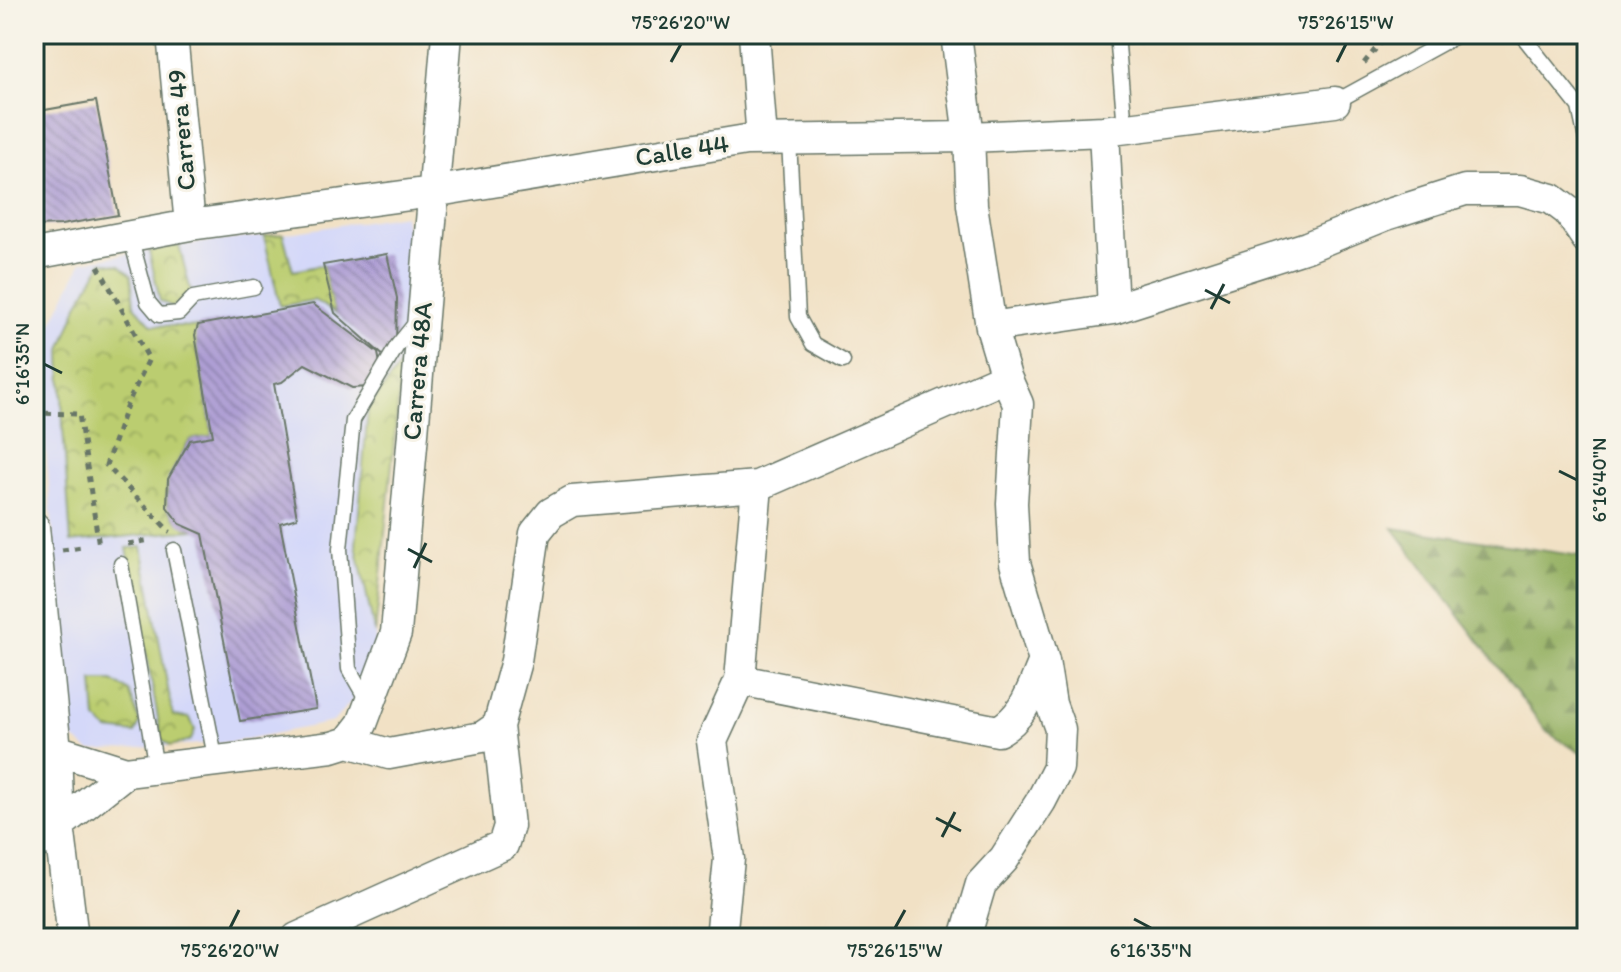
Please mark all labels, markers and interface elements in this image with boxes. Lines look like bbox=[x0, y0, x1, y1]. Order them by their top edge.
text: 75°26'20"W bbox=[632, 10, 730, 34]
text: 75°26'15"W bbox=[1298, 10, 1394, 34]
street label: Carrera 49 bbox=[160, 68, 202, 192]
street label: Calle 44 bbox=[633, 127, 732, 173]
street label: Carrera 48A bbox=[395, 300, 439, 442]
text: 6°16'35"N bbox=[10, 323, 34, 405]
text: 6°16'40"N bbox=[1587, 437, 1611, 523]
text: 75°26'20"W bbox=[181, 938, 279, 962]
text: 75°26'15"W bbox=[847, 938, 943, 962]
text: 6°16'35"N bbox=[1110, 938, 1192, 962]

